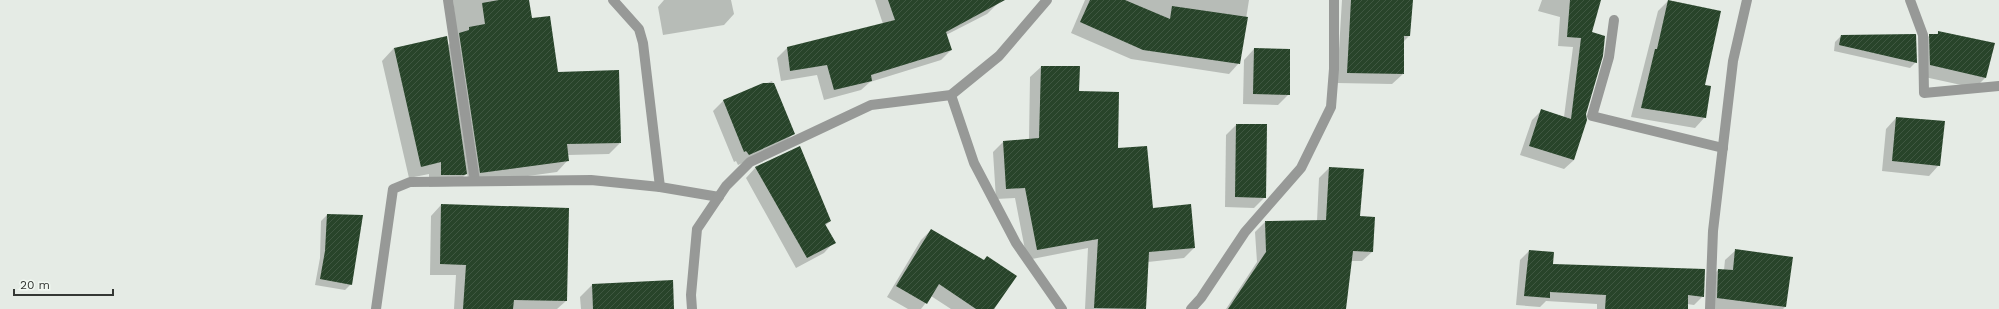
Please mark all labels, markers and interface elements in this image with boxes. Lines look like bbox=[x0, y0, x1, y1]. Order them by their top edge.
scale bar bbox=[14, 271, 113, 297]
text: 20 m bbox=[20, 278, 50, 292]

